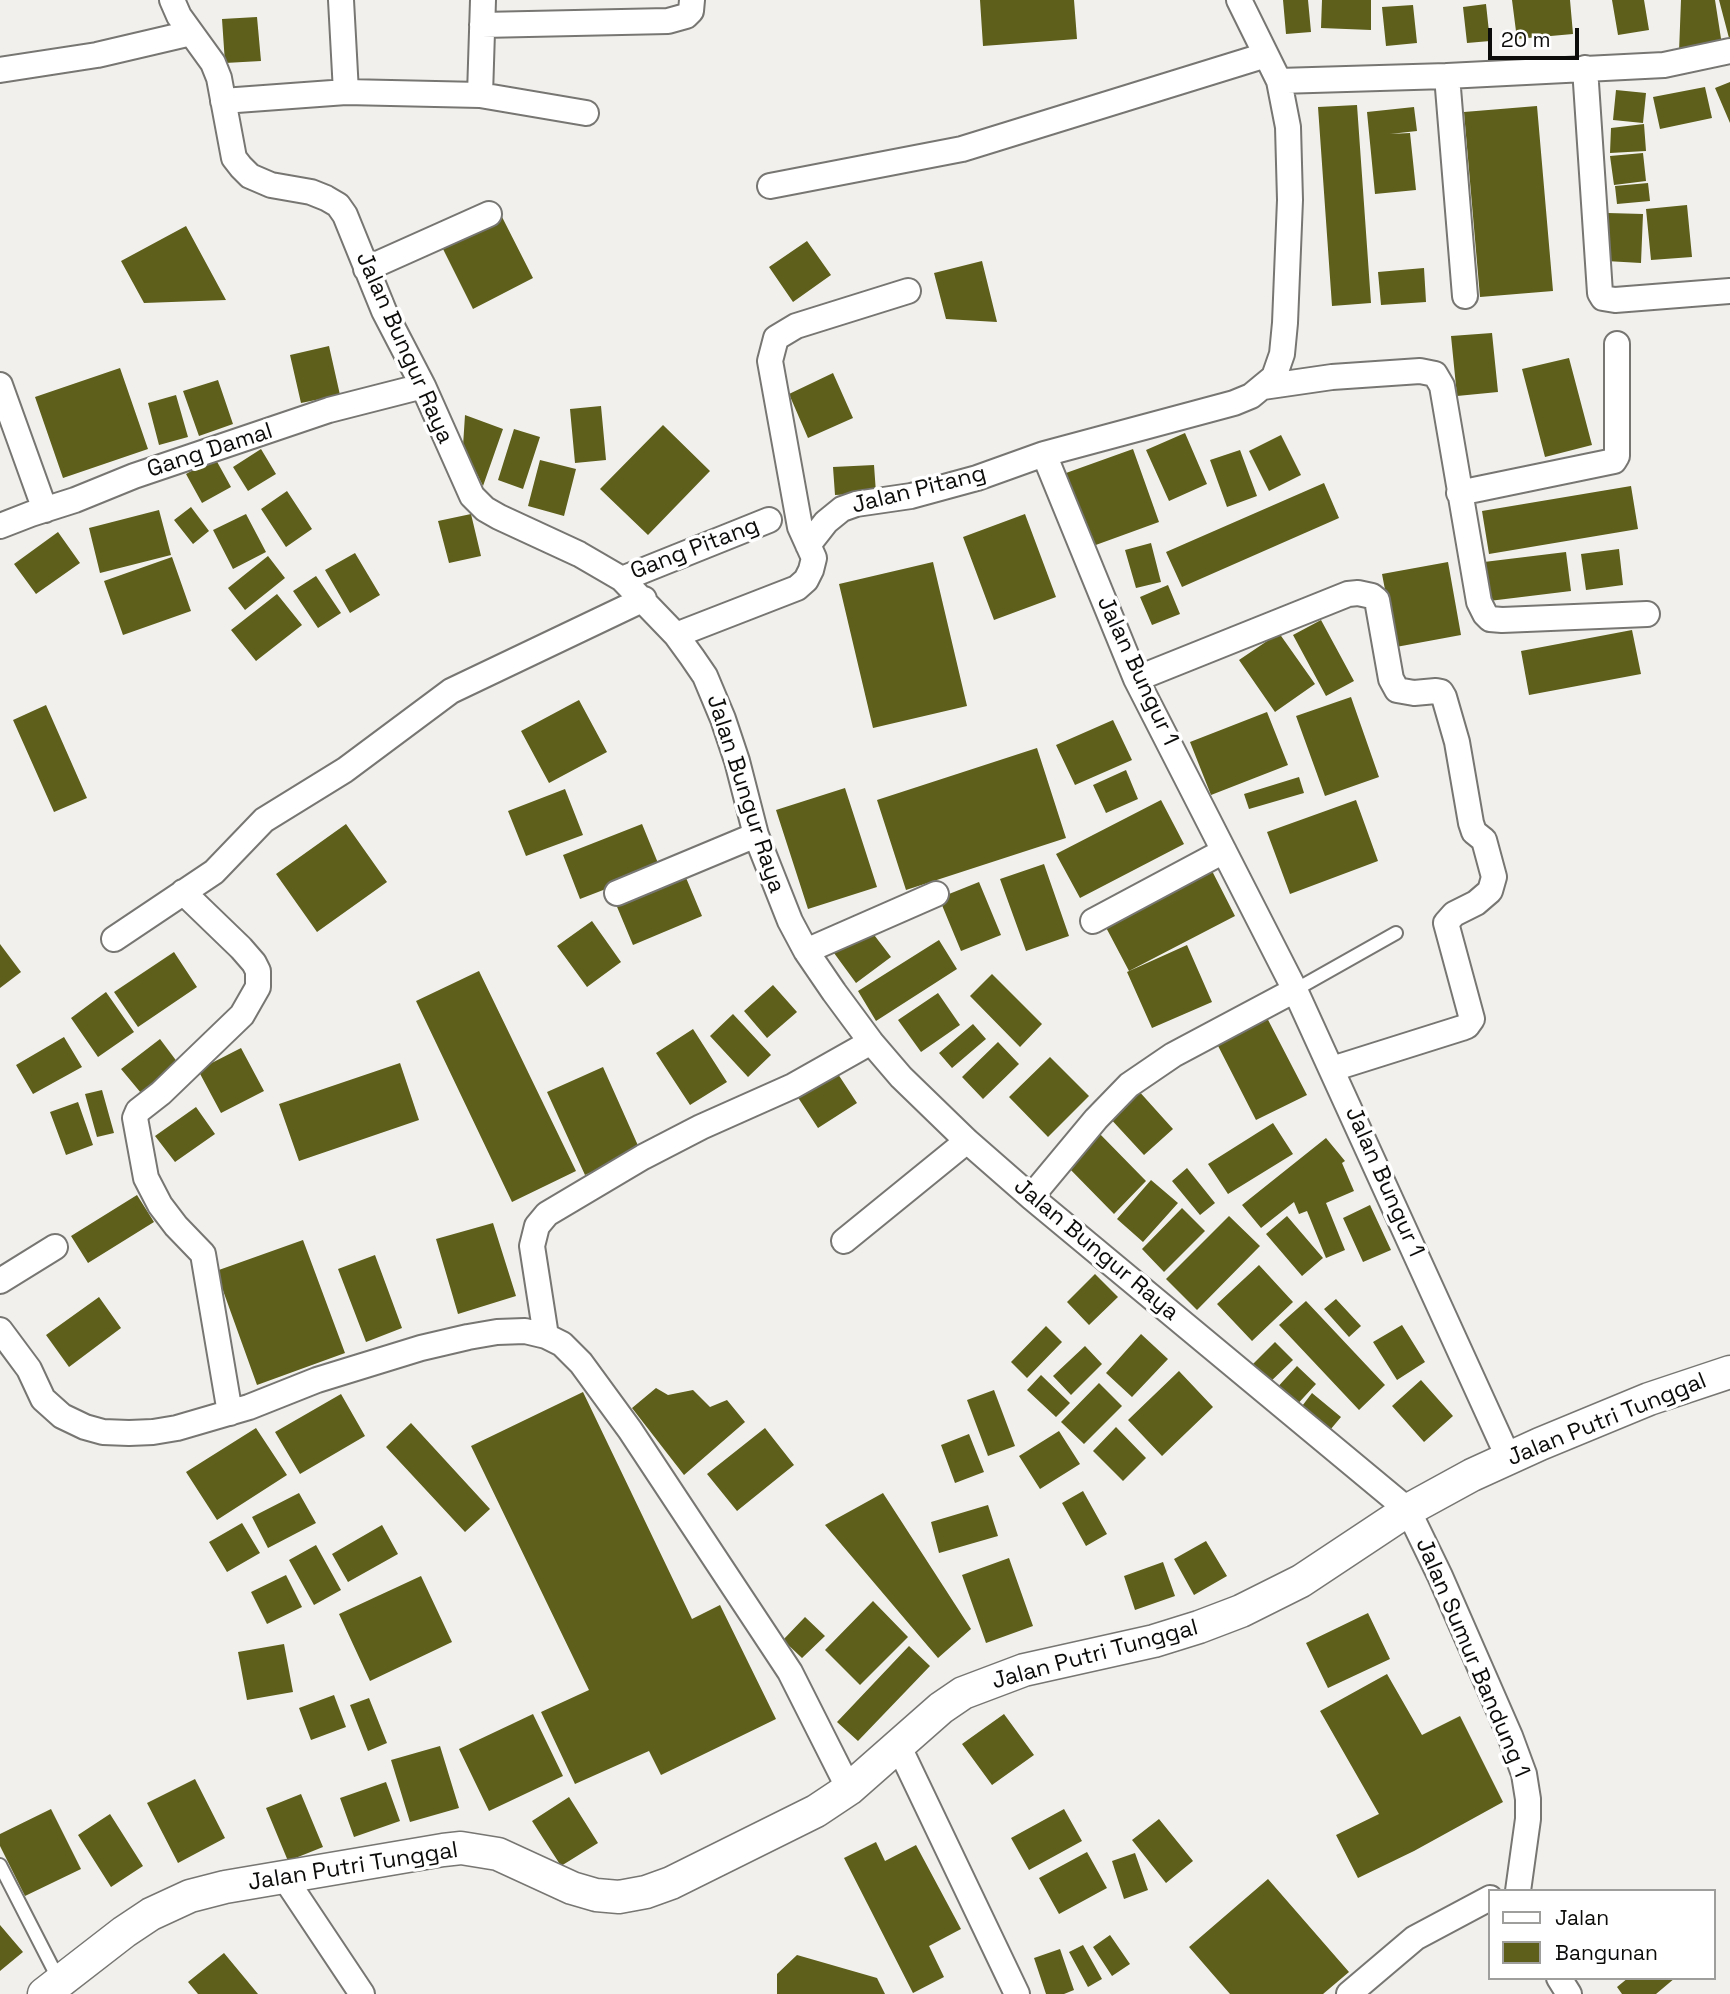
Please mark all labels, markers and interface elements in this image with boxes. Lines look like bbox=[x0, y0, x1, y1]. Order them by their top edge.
scale bar bbox=[1492, 14, 1583, 58]
text: 20 m bbox=[1501, 26, 1551, 53]
street label: Jalan Bungur Raya bbox=[349, 248, 459, 448]
street label: Gang Damal bbox=[144, 418, 276, 484]
street label: Jalan Pitang bbox=[849, 460, 989, 520]
street label: Gang Pitang bbox=[627, 512, 763, 586]
street label: Jalan Bungur 1 bbox=[1090, 592, 1184, 750]
street label: Jalan Bungur Raya bbox=[700, 691, 790, 897]
street label: Jalan Bungur 1 bbox=[1339, 1103, 1429, 1261]
street label: Jalan Bungur Raya bbox=[1008, 1173, 1184, 1327]
street label: Jalan Putri Tunggal bbox=[1503, 1367, 1711, 1473]
street label: Jalan Sumur Bandung 1 bbox=[1409, 1534, 1535, 1782]
street label: Jalan Putri Tunggal bbox=[989, 1614, 1201, 1696]
street label: Jalan Putri Tunggal bbox=[246, 1837, 460, 1897]
legend bbox=[1488, 1889, 1716, 1980]
text: Jalan bbox=[1555, 1904, 1609, 1931]
text: Bangunan bbox=[1555, 1939, 1658, 1966]

